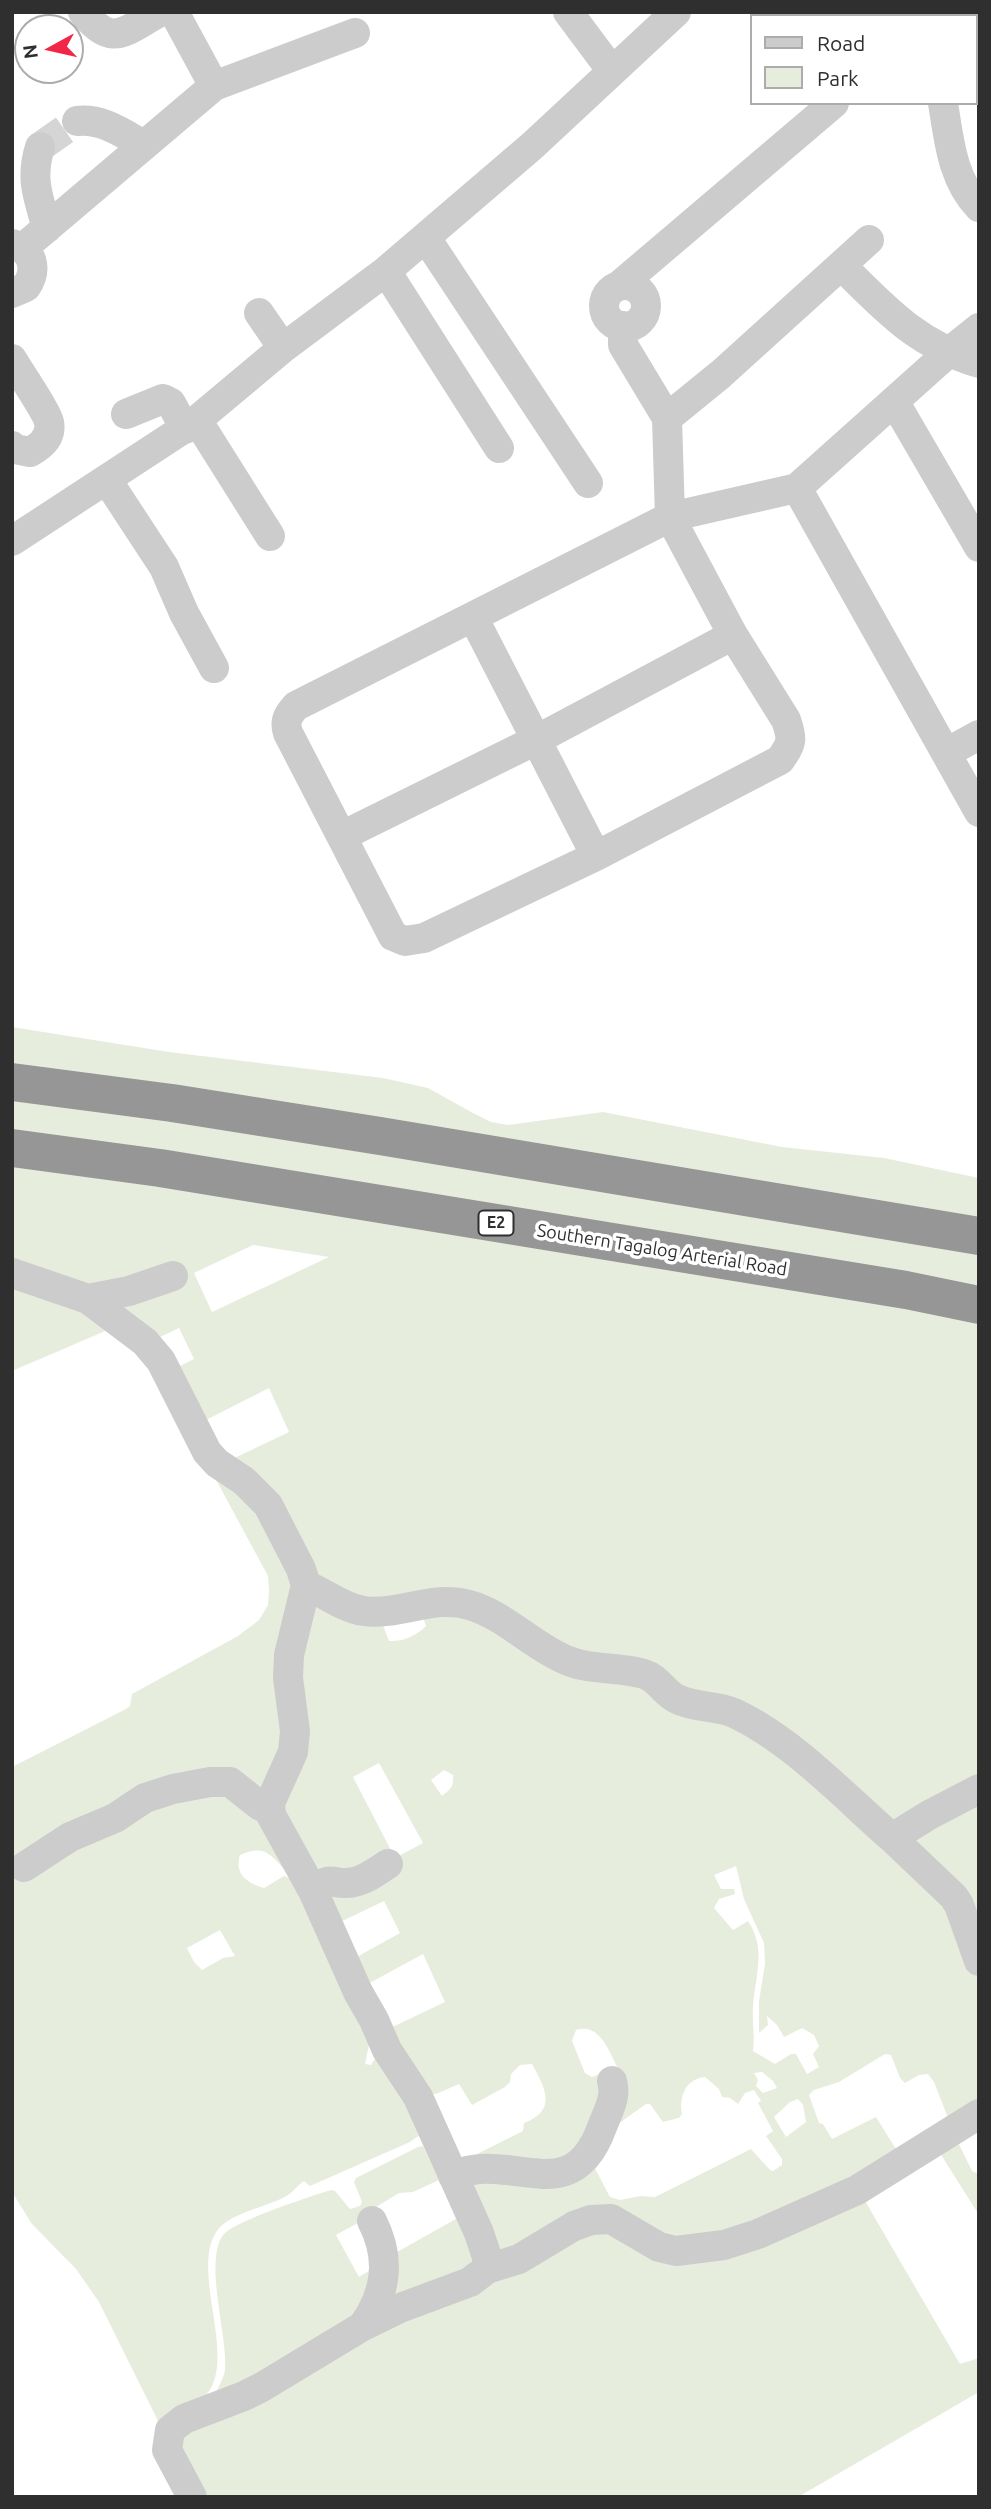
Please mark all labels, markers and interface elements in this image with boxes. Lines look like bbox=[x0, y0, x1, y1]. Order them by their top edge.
north arrow bbox=[14, 14, 84, 84]
legend bbox=[750, 14, 977, 105]
text: Road bbox=[817, 31, 865, 55]
text: N bbox=[18, 43, 42, 60]
text: Park bbox=[817, 66, 859, 90]
road number: E2 bbox=[478, 1210, 514, 1236]
street label: Southern Tagalog Arterial Road bbox=[535, 1220, 789, 1280]

